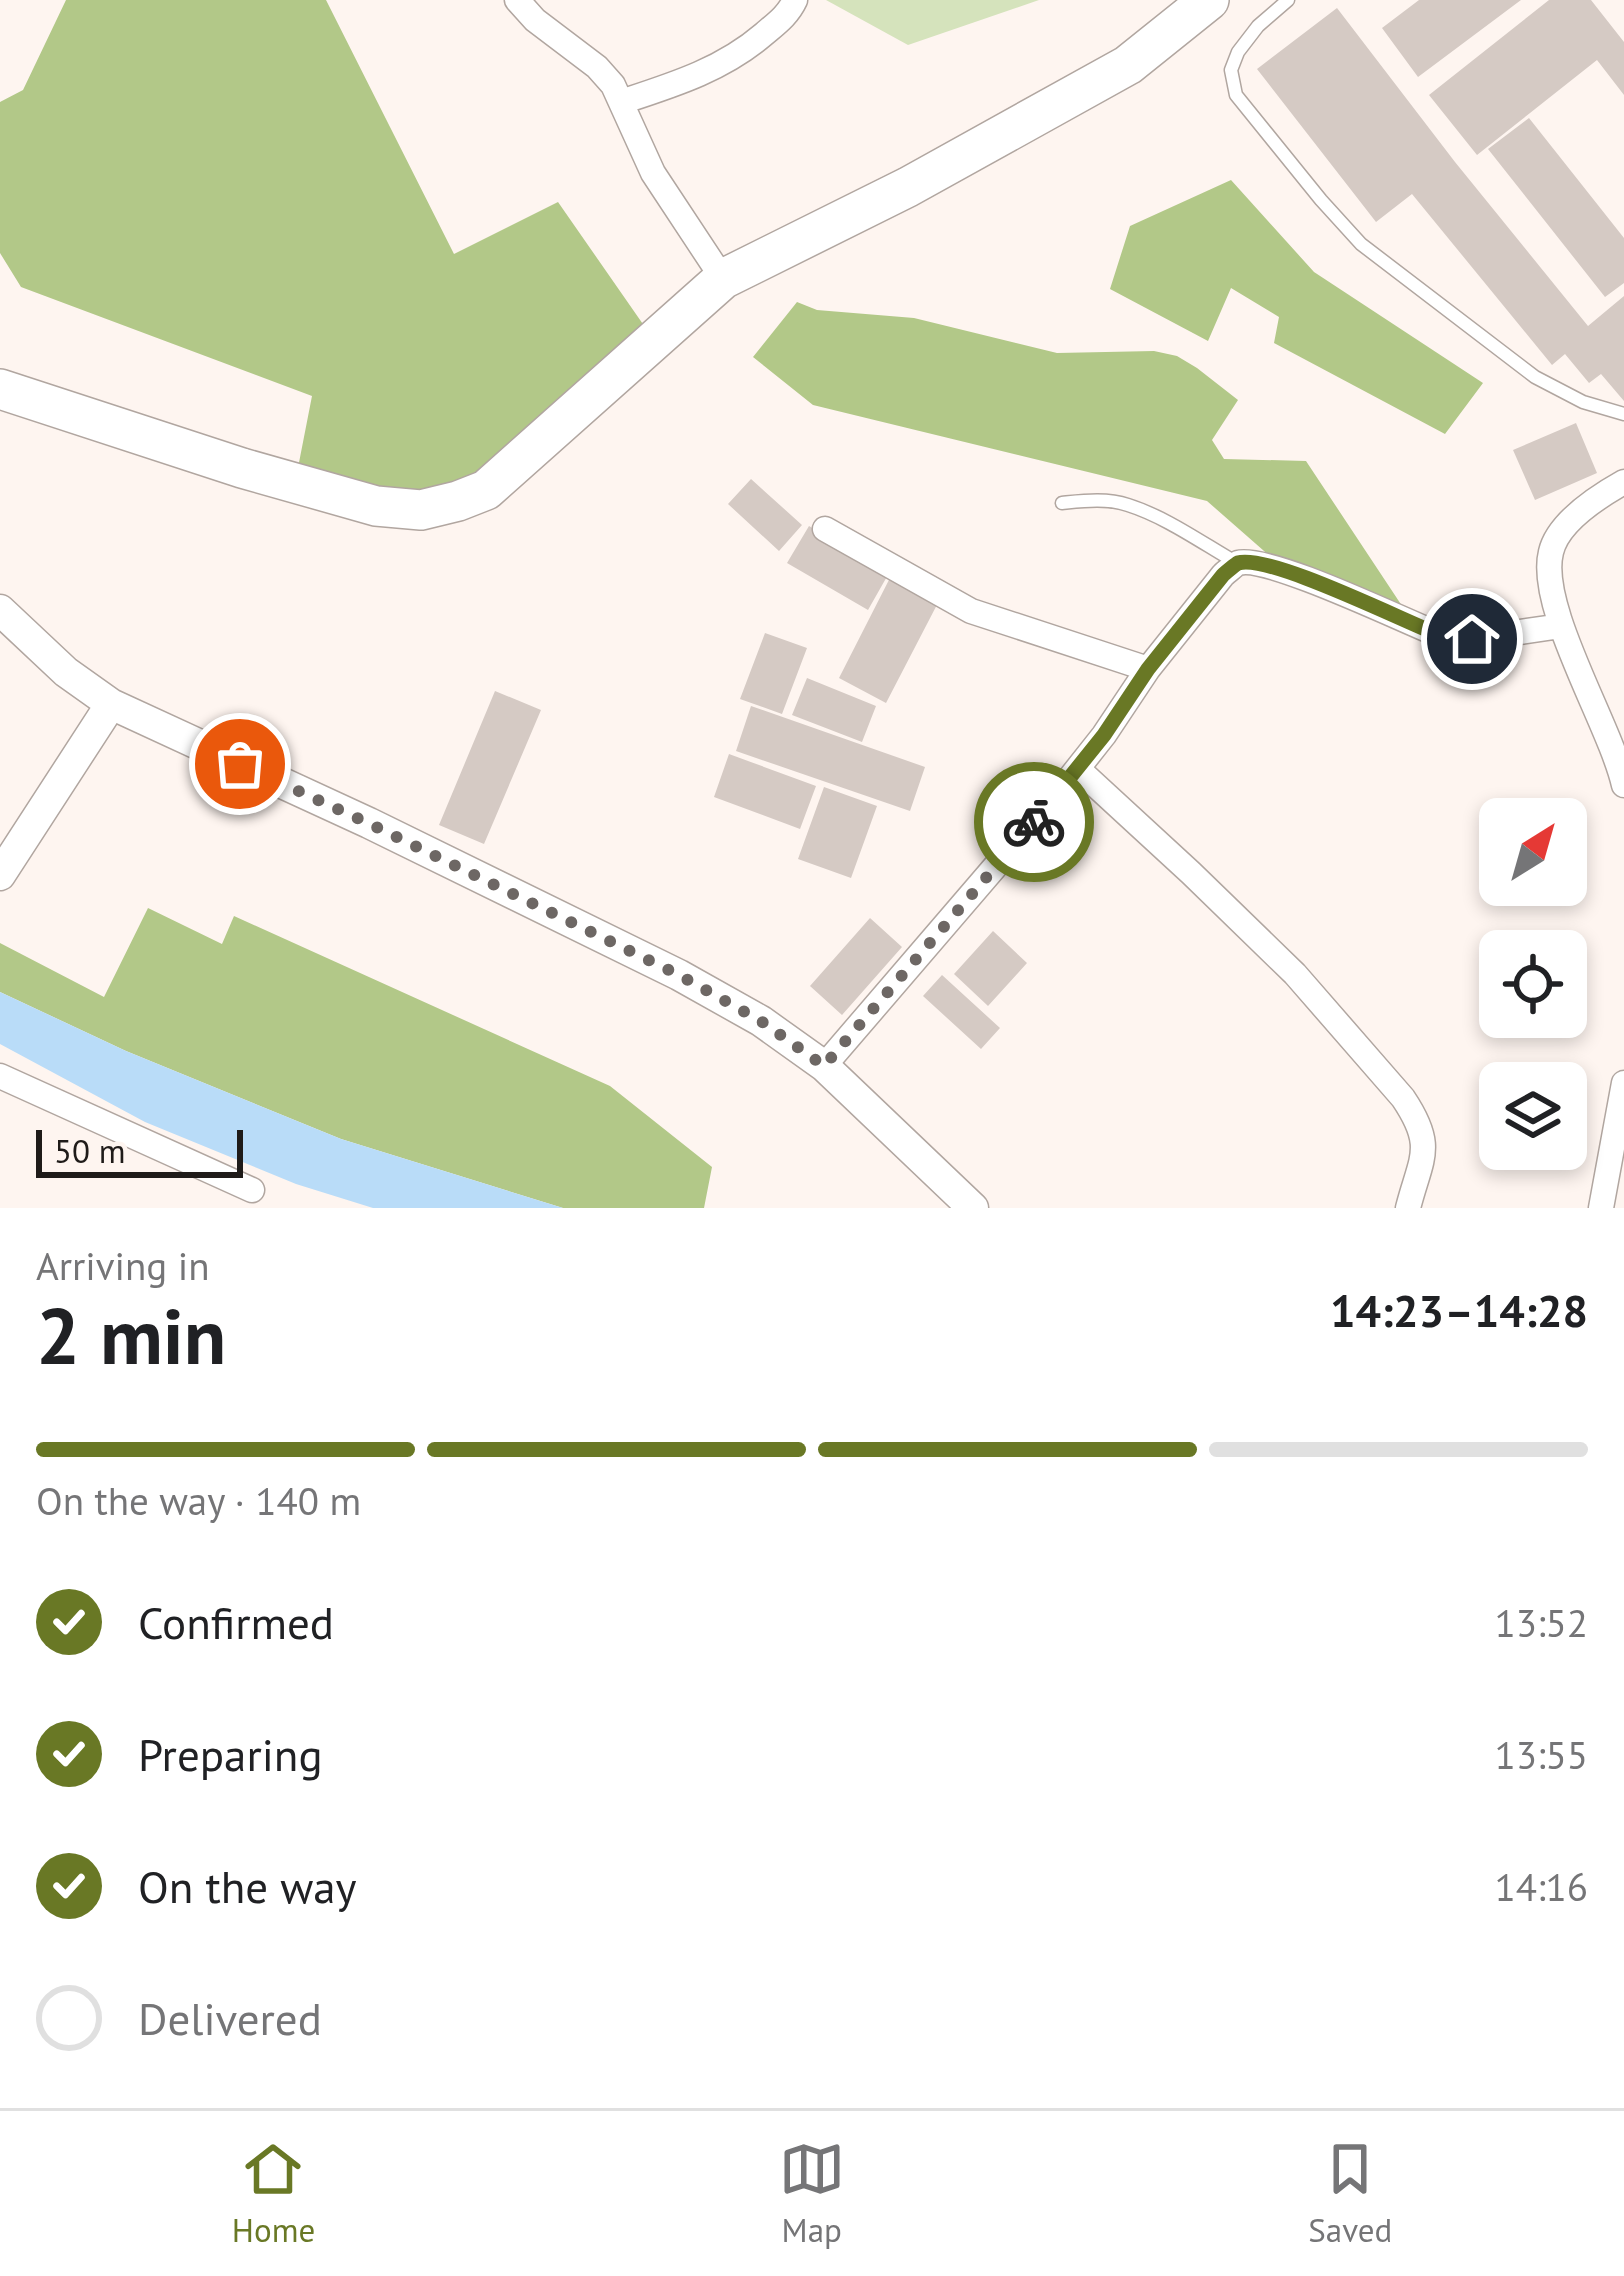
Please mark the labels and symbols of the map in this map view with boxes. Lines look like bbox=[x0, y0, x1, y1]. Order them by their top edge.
pin bbox=[1421, 588, 1523, 690]
pin bbox=[189, 713, 291, 815]
courier bbox=[974, 762, 1094, 882]
north arrow bbox=[1479, 798, 1587, 906]
scale bar bbox=[36, 1124, 243, 1177]

